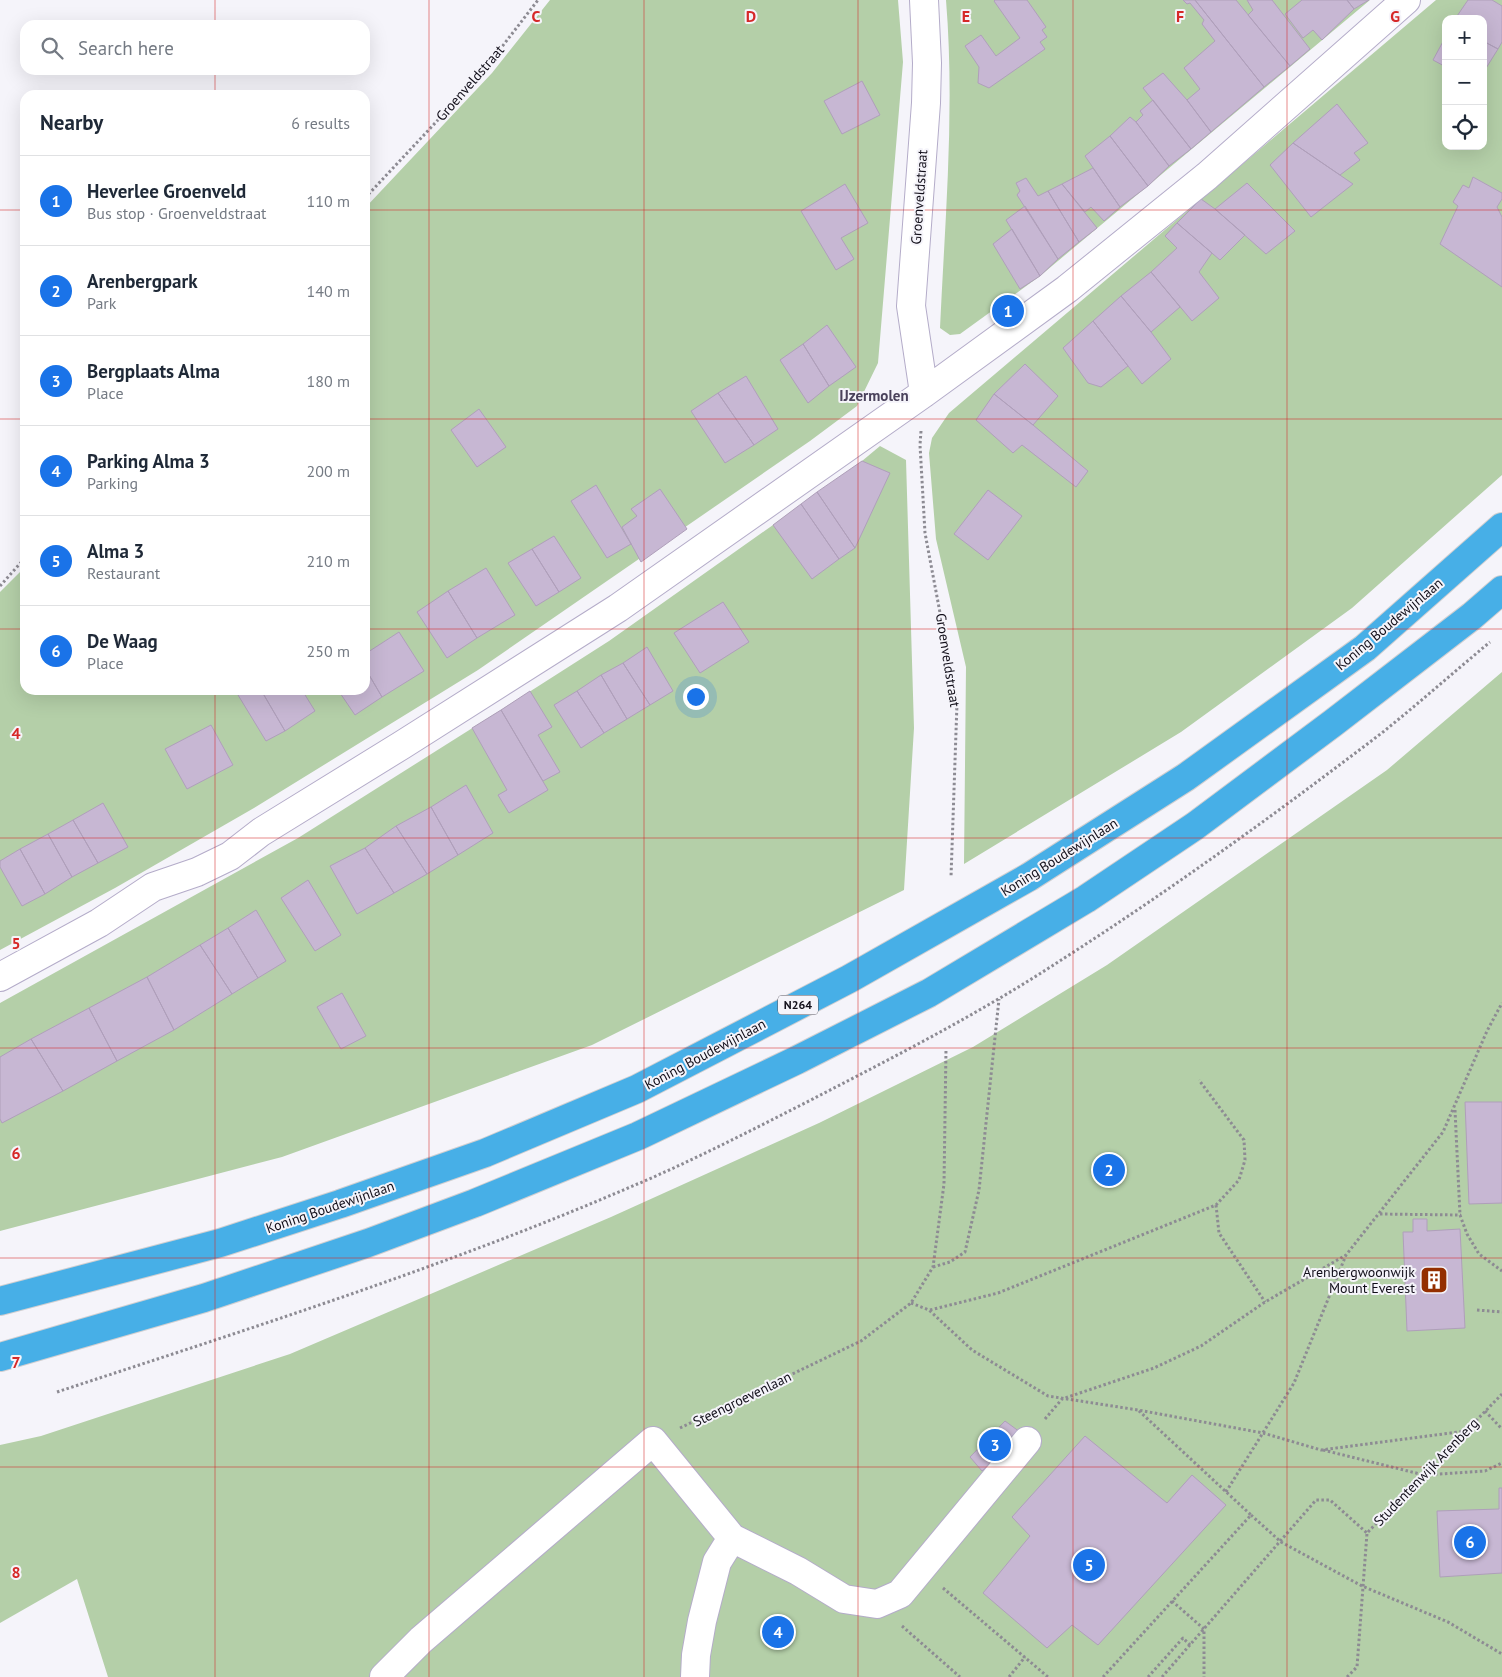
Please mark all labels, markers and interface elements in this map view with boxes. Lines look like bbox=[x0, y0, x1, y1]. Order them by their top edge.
text: C bbox=[532, 6, 541, 26]
text: D bbox=[746, 6, 756, 26]
text: E bbox=[962, 6, 970, 26]
text: F bbox=[1176, 6, 1184, 26]
text: G bbox=[1390, 6, 1400, 26]
map controls bbox=[1442, 15, 1487, 150]
button: + bbox=[1442, 15, 1487, 60]
search box bbox=[20, 20, 370, 75]
icon: search bbox=[38, 34, 66, 62]
text: Search here bbox=[78, 36, 174, 60]
street label: Groenveldstraat bbox=[432, 41, 508, 125]
button: − bbox=[1442, 60, 1487, 105]
button: locate bbox=[1442, 105, 1487, 150]
text: Nearby bbox=[40, 109, 103, 136]
text: 6 results bbox=[291, 113, 350, 133]
street label: Groenveldstraat bbox=[907, 149, 931, 245]
text: Heverlee Groenveld bbox=[87, 179, 246, 203]
text: 1 bbox=[51, 191, 61, 211]
text: 110 m bbox=[307, 191, 350, 211]
text: Bus stop · Groenveldstraat bbox=[87, 203, 267, 223]
text: Arenbergpark bbox=[87, 269, 198, 293]
text: 2 bbox=[51, 281, 61, 301]
text: 140 m bbox=[307, 281, 350, 301]
pin: 1 bbox=[992, 292, 1024, 330]
text: Park bbox=[87, 293, 116, 313]
text: Bergplaats Alma bbox=[87, 359, 220, 383]
text: 3 bbox=[51, 371, 61, 391]
text: 180 m bbox=[307, 371, 350, 391]
text: Place bbox=[87, 383, 124, 403]
district label: IJzermolen bbox=[839, 386, 909, 405]
text: Parking Alma 3 bbox=[87, 449, 210, 473]
text: 4 bbox=[51, 461, 61, 481]
text: 200 m bbox=[307, 461, 350, 481]
text: Parking bbox=[87, 473, 138, 493]
text: Alma 3 bbox=[87, 539, 144, 563]
text: 5 bbox=[51, 551, 61, 571]
text: 210 m bbox=[307, 551, 350, 571]
text: Restaurant bbox=[87, 563, 160, 583]
street label: Koning Boudewijnlaan bbox=[1332, 574, 1446, 674]
street label: Groenveldstraat bbox=[932, 612, 964, 709]
text: De Waag bbox=[87, 629, 158, 653]
text: 6 bbox=[51, 641, 61, 661]
text: 250 m bbox=[307, 641, 350, 661]
text: Place bbox=[87, 653, 124, 673]
your location bbox=[683, 684, 709, 710]
text: 4 bbox=[11, 723, 21, 743]
street label: Koning Boudewijnlaan bbox=[997, 814, 1121, 900]
text: 5 bbox=[11, 933, 21, 953]
road number: N264 bbox=[778, 996, 818, 1014]
street label: Koning Boudewijnlaan bbox=[641, 1014, 769, 1094]
text: 6 bbox=[11, 1143, 21, 1163]
pin: 2 bbox=[1093, 1151, 1125, 1189]
street label: Koning Boudewijnlaan bbox=[263, 1177, 397, 1237]
place label: Arenbergwoonwijk Mount Everest bbox=[1303, 1263, 1415, 1297]
building icon: Arenbergwoonwijk Mount Everest bbox=[1419, 1265, 1449, 1295]
text: 7 bbox=[11, 1352, 21, 1372]
street label: Steengroevenlaan bbox=[690, 1367, 794, 1431]
street label: Studentenwijk Arenberg bbox=[1370, 1414, 1482, 1530]
pin: 3 bbox=[979, 1426, 1011, 1464]
pin: 6 bbox=[1454, 1523, 1486, 1561]
pin: 5 bbox=[1073, 1546, 1105, 1584]
text: 8 bbox=[11, 1562, 21, 1582]
pin: 4 bbox=[762, 1613, 794, 1651]

